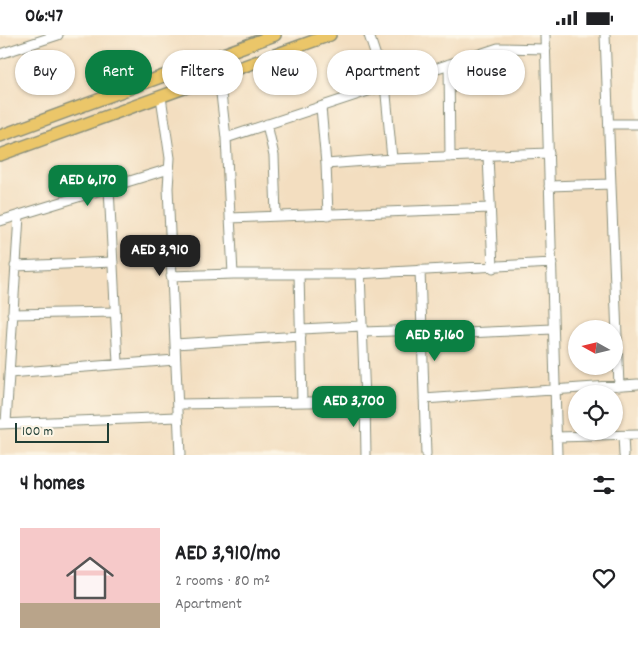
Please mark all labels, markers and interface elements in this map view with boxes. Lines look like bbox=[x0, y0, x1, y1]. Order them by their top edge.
text: 06:47 bbox=[25, 4, 63, 31]
chip: Buy bbox=[15, 50, 75, 95]
chip: Rent bbox=[85, 50, 152, 95]
chip: Filters bbox=[162, 50, 243, 95]
chip: New bbox=[253, 50, 317, 95]
chip: Apartment bbox=[327, 50, 438, 95]
chip: House bbox=[448, 50, 525, 95]
pin: AED 6,170 bbox=[31, 165, 145, 207]
text: AED 6,170 bbox=[59, 169, 117, 192]
pin: AED 3,910 bbox=[103, 235, 217, 277]
text: AED 3,910 bbox=[131, 239, 189, 262]
pin: AED 5,160 bbox=[378, 319, 492, 362]
north arrow bbox=[568, 320, 622, 375]
map controls bbox=[568, 320, 623, 440]
text: AED 5,160 bbox=[406, 324, 464, 347]
pin: AED 3,700 bbox=[297, 385, 411, 428]
button: locate bbox=[568, 385, 623, 440]
text: AED 3,700 bbox=[323, 390, 385, 413]
scale bar bbox=[15, 420, 109, 443]
text: 100 m bbox=[22, 422, 53, 442]
text: 4 homes bbox=[20, 470, 85, 500]
icon: filters bbox=[590, 471, 618, 499]
text: AED 3,910/mo bbox=[175, 540, 280, 570]
icon: home bbox=[60, 548, 120, 608]
icon: heart bbox=[590, 564, 618, 592]
text: 2 rooms · 80 m² bbox=[175, 570, 270, 593]
text: Apartment bbox=[175, 593, 242, 616]

